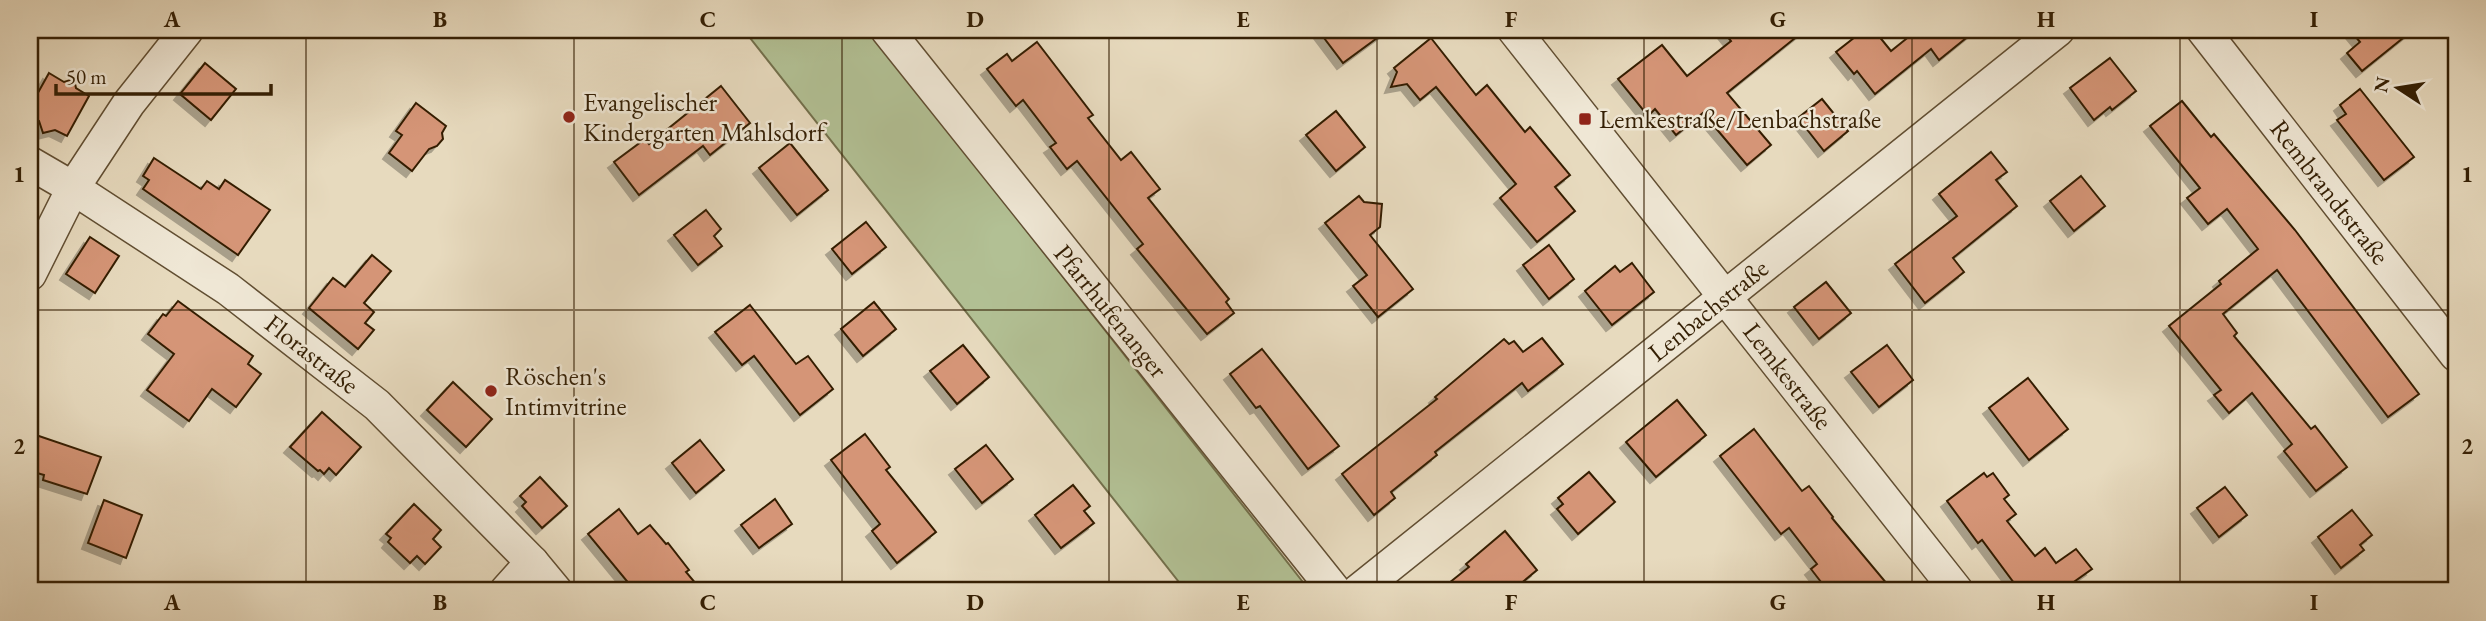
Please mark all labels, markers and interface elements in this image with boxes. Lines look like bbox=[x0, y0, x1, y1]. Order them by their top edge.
text: A bbox=[163, 4, 181, 34]
text: B bbox=[433, 4, 447, 34]
text: C bbox=[700, 4, 716, 34]
text: D bbox=[966, 4, 984, 34]
text: E bbox=[1236, 4, 1250, 34]
text: F bbox=[1505, 4, 1518, 34]
text: G bbox=[1770, 4, 1786, 34]
text: H bbox=[2037, 4, 2055, 34]
text: I bbox=[2310, 4, 2318, 34]
scale bar bbox=[56, 52, 271, 96]
north arrow bbox=[2364, 52, 2434, 122]
text: 50 m bbox=[66, 63, 107, 90]
text: N bbox=[2368, 74, 2396, 95]
place label: Evangelischer Kindergarten Mahlsdorf bbox=[583, 85, 827, 149]
place label: Lemkestraße/Lenbachstraße bbox=[1599, 102, 1881, 136]
marker: Evangelischer Kindergarten Mahlsdorf bbox=[561, 109, 577, 125]
marker: Lemkestraße/Lenbachstraße bbox=[1577, 111, 1593, 127]
street label: Rembrandtstraße bbox=[2263, 112, 2397, 272]
text: 1 bbox=[13, 159, 25, 189]
text: 1 bbox=[2461, 159, 2473, 189]
street label: Pfarrhufenanger bbox=[1047, 237, 1176, 385]
street label: Lenbachstraße bbox=[1641, 251, 1775, 369]
street label: Florastraße bbox=[258, 307, 366, 401]
street label: Lemkestraße bbox=[1736, 316, 1840, 436]
place label: Röschen's Intimvitrine bbox=[505, 359, 627, 423]
marker: Röschen's Intimvitrine bbox=[483, 383, 499, 399]
text: 2 bbox=[13, 431, 25, 461]
text: 2 bbox=[2461, 431, 2473, 461]
text: A bbox=[163, 587, 181, 617]
text: B bbox=[433, 587, 447, 617]
text: C bbox=[700, 587, 716, 617]
text: D bbox=[966, 587, 984, 617]
text: E bbox=[1236, 587, 1250, 617]
text: F bbox=[1505, 587, 1518, 617]
text: G bbox=[1770, 587, 1786, 617]
text: H bbox=[2037, 587, 2055, 617]
text: I bbox=[2310, 587, 2318, 617]

